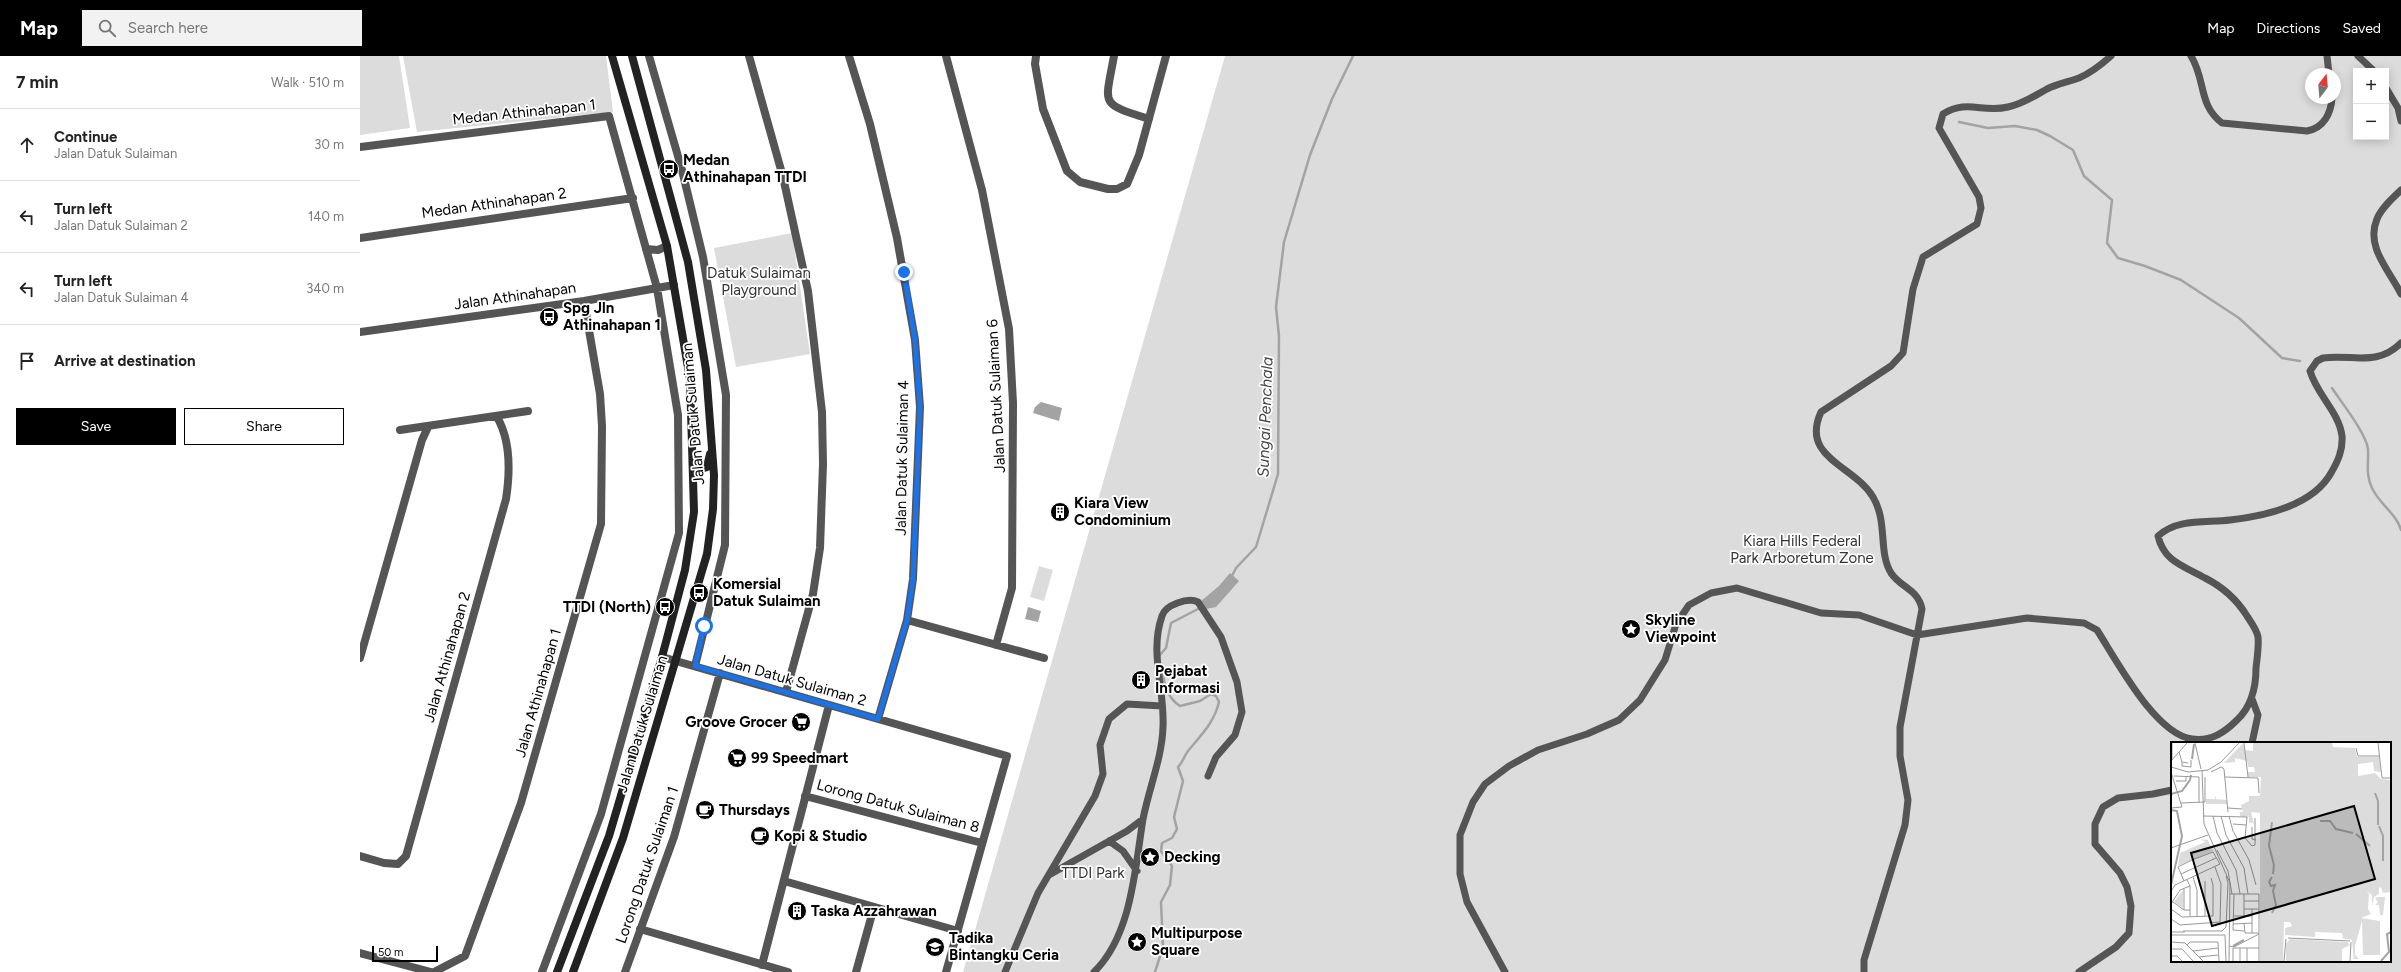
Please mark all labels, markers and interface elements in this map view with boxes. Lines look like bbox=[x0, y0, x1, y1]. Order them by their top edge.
search box bbox=[82, 10, 362, 46]
text: Map bbox=[20, 17, 58, 40]
icon: search bbox=[96, 17, 118, 39]
text: Search here bbox=[128, 19, 208, 37]
text: Map bbox=[2207, 20, 2235, 37]
text: Directions bbox=[2257, 20, 2320, 37]
text: Saved bbox=[2342, 20, 2381, 37]
north arrow bbox=[2305, 68, 2341, 104]
map controls bbox=[2353, 68, 2389, 140]
button: + bbox=[2353, 68, 2389, 104]
text: 7 min bbox=[16, 72, 58, 92]
text: Walk · 510 m bbox=[271, 75, 344, 90]
street label: Medan Athinahapan 1 bbox=[452, 96, 596, 128]
button: − bbox=[2353, 104, 2389, 140]
text: Continue bbox=[54, 128, 117, 146]
icon: ahead bbox=[16, 134, 38, 156]
text: 30 m bbox=[314, 137, 344, 152]
text: Jalan Datuk Sulaiman bbox=[54, 146, 177, 161]
place label: Medan Athinahapan TTDI bbox=[683, 151, 807, 186]
bus stop icon: Medan Athinahapan TTDI bbox=[658, 158, 680, 180]
street label: Medan Athinahapan 2 bbox=[420, 184, 568, 222]
text: Turn left bbox=[54, 200, 112, 218]
icon: left bbox=[16, 206, 38, 228]
text: 140 m bbox=[308, 209, 344, 224]
text: Jalan Datuk Sulaiman 2 bbox=[54, 218, 188, 233]
route end bbox=[895, 263, 913, 281]
park label: Datuk Sulaiman Playground bbox=[707, 264, 811, 299]
text: Turn left bbox=[54, 272, 112, 290]
icon: left bbox=[16, 278, 38, 300]
street label: Jalan Athinahapan bbox=[453, 279, 577, 313]
text: 340 m bbox=[306, 281, 344, 296]
text: Jalan Datuk Sulaiman 4 bbox=[54, 290, 189, 305]
place label: Spg Jln Athinahapan 1 bbox=[563, 299, 661, 334]
bus stop icon: Spg Jln Athinahapan 1 bbox=[538, 306, 560, 328]
street label: Jalan Datuk Sulaiman 6 bbox=[983, 318, 1009, 474]
street label: Jalan Datuk Sulaiman bbox=[678, 342, 708, 486]
icon: arrive bbox=[16, 350, 38, 372]
text: Arrive at destination bbox=[54, 352, 195, 370]
water label: Sungai Penchala bbox=[1253, 356, 1277, 478]
street label: Jalan Datuk Sulaiman 4 bbox=[892, 380, 912, 536]
button: Save bbox=[16, 408, 176, 445]
button: Share bbox=[184, 408, 344, 445]
place label: Kiara View Condominium bbox=[1074, 494, 1171, 529]
building icon: Kiara View Condominium bbox=[1049, 501, 1071, 523]
park label: Kiara Hills Federal Park Arboretum Zone bbox=[1730, 532, 1874, 567]
place label: Komersial Datuk Sulaiman bbox=[713, 575, 821, 610]
bus stop icon: Komersial Datuk Sulaiman bbox=[688, 582, 710, 604]
street label: Jalan Athinahapan 2 bbox=[420, 590, 474, 724]
bus stop icon: TTDI (North) bbox=[654, 596, 676, 618]
place label: TTDI (North) bbox=[563, 598, 651, 616]
place label: Skyline Viewpoint bbox=[1645, 611, 1716, 646]
route start bbox=[695, 617, 713, 635]
place icon: Skyline Viewpoint bbox=[1620, 618, 1642, 640]
street label: Jalan Athinahapan 1 bbox=[511, 627, 565, 759]
street label: Jalan Datuk Sulaiman 2 bbox=[715, 650, 869, 710]
street label: Jalan Datuk Sulaiman bbox=[613, 653, 671, 795]
place label: Pejabat Informasi bbox=[1155, 662, 1220, 697]
building icon: Pejabat Informasi bbox=[1130, 669, 1152, 691]
supermarket icon: Groove Grocer bbox=[790, 711, 812, 733]
place label: Groove Grocer bbox=[685, 713, 787, 731]
inset map bbox=[2171, 742, 2391, 962]
supermarket icon: 99 Speedmart bbox=[726, 747, 748, 769]
place label: 99 Speedmart bbox=[751, 749, 848, 767]
street label: Lorong Datuk Sulaiman 8 bbox=[815, 776, 981, 836]
street label: Lorong Datuk Sulaiman 1 bbox=[612, 784, 682, 946]
cafe icon: Thursdays bbox=[694, 799, 716, 821]
place label: Thursdays bbox=[719, 801, 790, 819]
cafe icon: Kopi & Studio bbox=[749, 825, 771, 847]
place label: Kopi & Studio bbox=[774, 827, 868, 845]
place icon: Decking bbox=[1139, 846, 1161, 868]
place label: Decking bbox=[1164, 848, 1221, 866]
park label: TTDI Park bbox=[1061, 864, 1125, 882]
building icon: Taska Azzahrawan bbox=[786, 900, 808, 922]
place label: Taska Azzahrawan bbox=[811, 902, 937, 920]
place label: Multipurpose Square bbox=[1151, 924, 1243, 959]
place label: Tadika Bintangku Ceria bbox=[949, 929, 1059, 964]
place icon: Multipurpose Square bbox=[1126, 931, 1148, 953]
school or university icon: Tadika Bintangku Ceria bbox=[924, 936, 946, 958]
scale bar bbox=[372, 944, 438, 963]
text: 50 m bbox=[378, 946, 403, 959]

